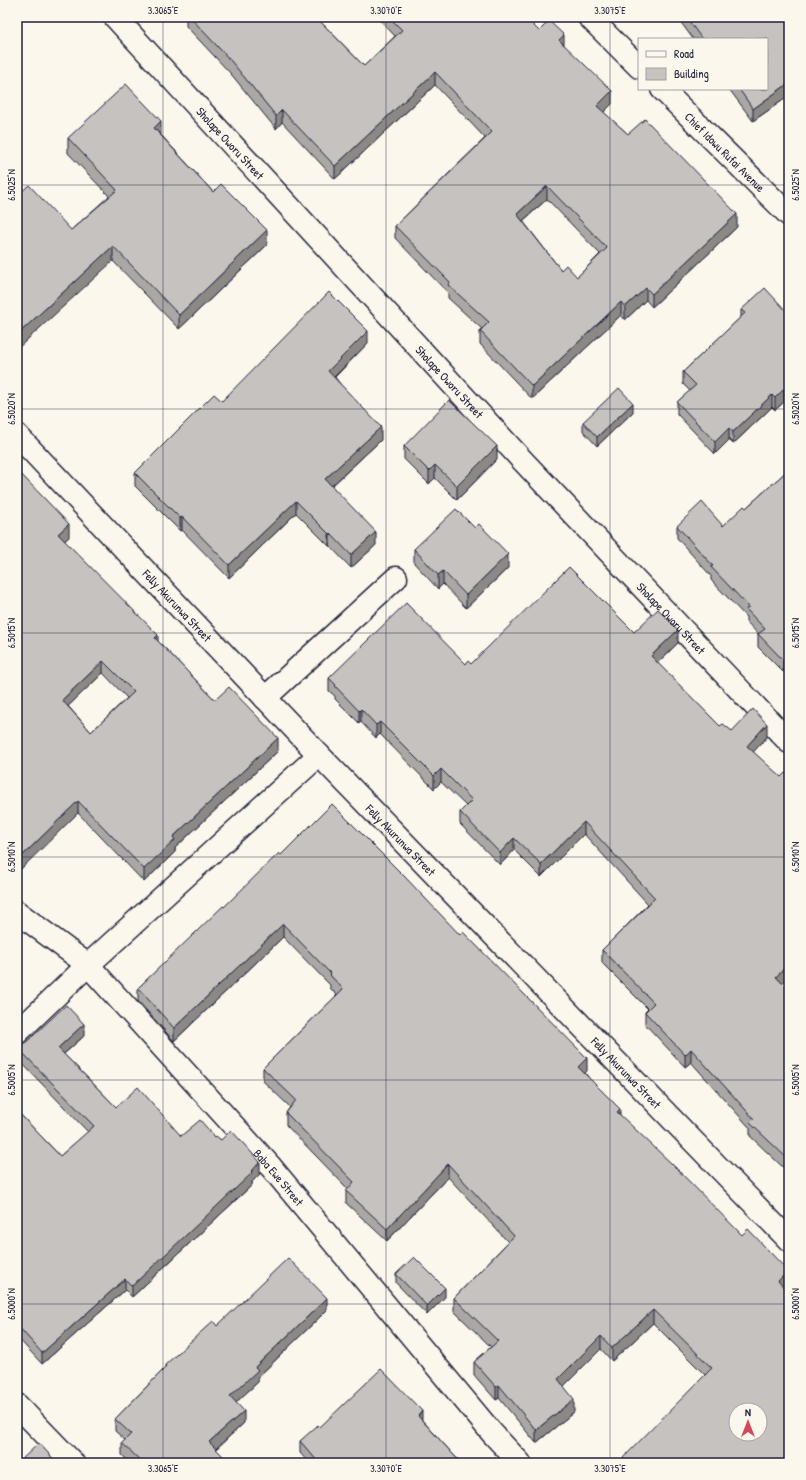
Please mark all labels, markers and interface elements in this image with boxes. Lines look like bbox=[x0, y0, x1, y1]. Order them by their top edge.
text: 3.3065°E bbox=[148, 4, 179, 17]
text: 3.3070°E bbox=[370, 4, 402, 17]
text: 3.3075°E bbox=[594, 4, 626, 17]
legend bbox=[638, 38, 768, 90]
text: Road bbox=[674, 45, 694, 62]
text: Building bbox=[674, 65, 709, 82]
street label: Sholape Oworu Street bbox=[193, 103, 269, 184]
street label: Chief Idowu Rufai Avenue bbox=[681, 108, 769, 196]
text: 6.5025°N bbox=[5, 169, 18, 201]
text: 6.5025°N bbox=[789, 169, 802, 201]
street label: Sholape Oworu Street bbox=[412, 341, 488, 422]
text: 6.5020°N bbox=[5, 393, 18, 425]
text: 6.5020°N bbox=[789, 393, 802, 425]
street label: Felly Akurunwa Street bbox=[139, 564, 217, 646]
street label: Sholape Oworu Street bbox=[633, 578, 710, 658]
text: 6.5015°N bbox=[5, 618, 18, 648]
text: 6.5015°N bbox=[789, 618, 802, 648]
street label: Felly Akurunwa Street bbox=[362, 799, 440, 880]
text: 6.5010°N bbox=[5, 842, 18, 872]
text: 6.5010°N bbox=[789, 842, 802, 872]
street label: Felly Akurunwa Street bbox=[587, 1032, 666, 1113]
text: 6.5005°N bbox=[5, 1064, 18, 1096]
text: 6.5005°N bbox=[789, 1064, 802, 1096]
street label: Baba Ewe Street bbox=[250, 1145, 309, 1210]
text: 6.5000°N bbox=[5, 1288, 18, 1320]
text: 6.5000°N bbox=[789, 1288, 802, 1320]
north arrow bbox=[728, 1402, 768, 1442]
text: N bbox=[745, 1405, 751, 1419]
text: 3.3065°E bbox=[148, 1462, 179, 1475]
text: 3.3070°E bbox=[370, 1462, 402, 1475]
text: 3.3075°E bbox=[594, 1462, 626, 1475]

